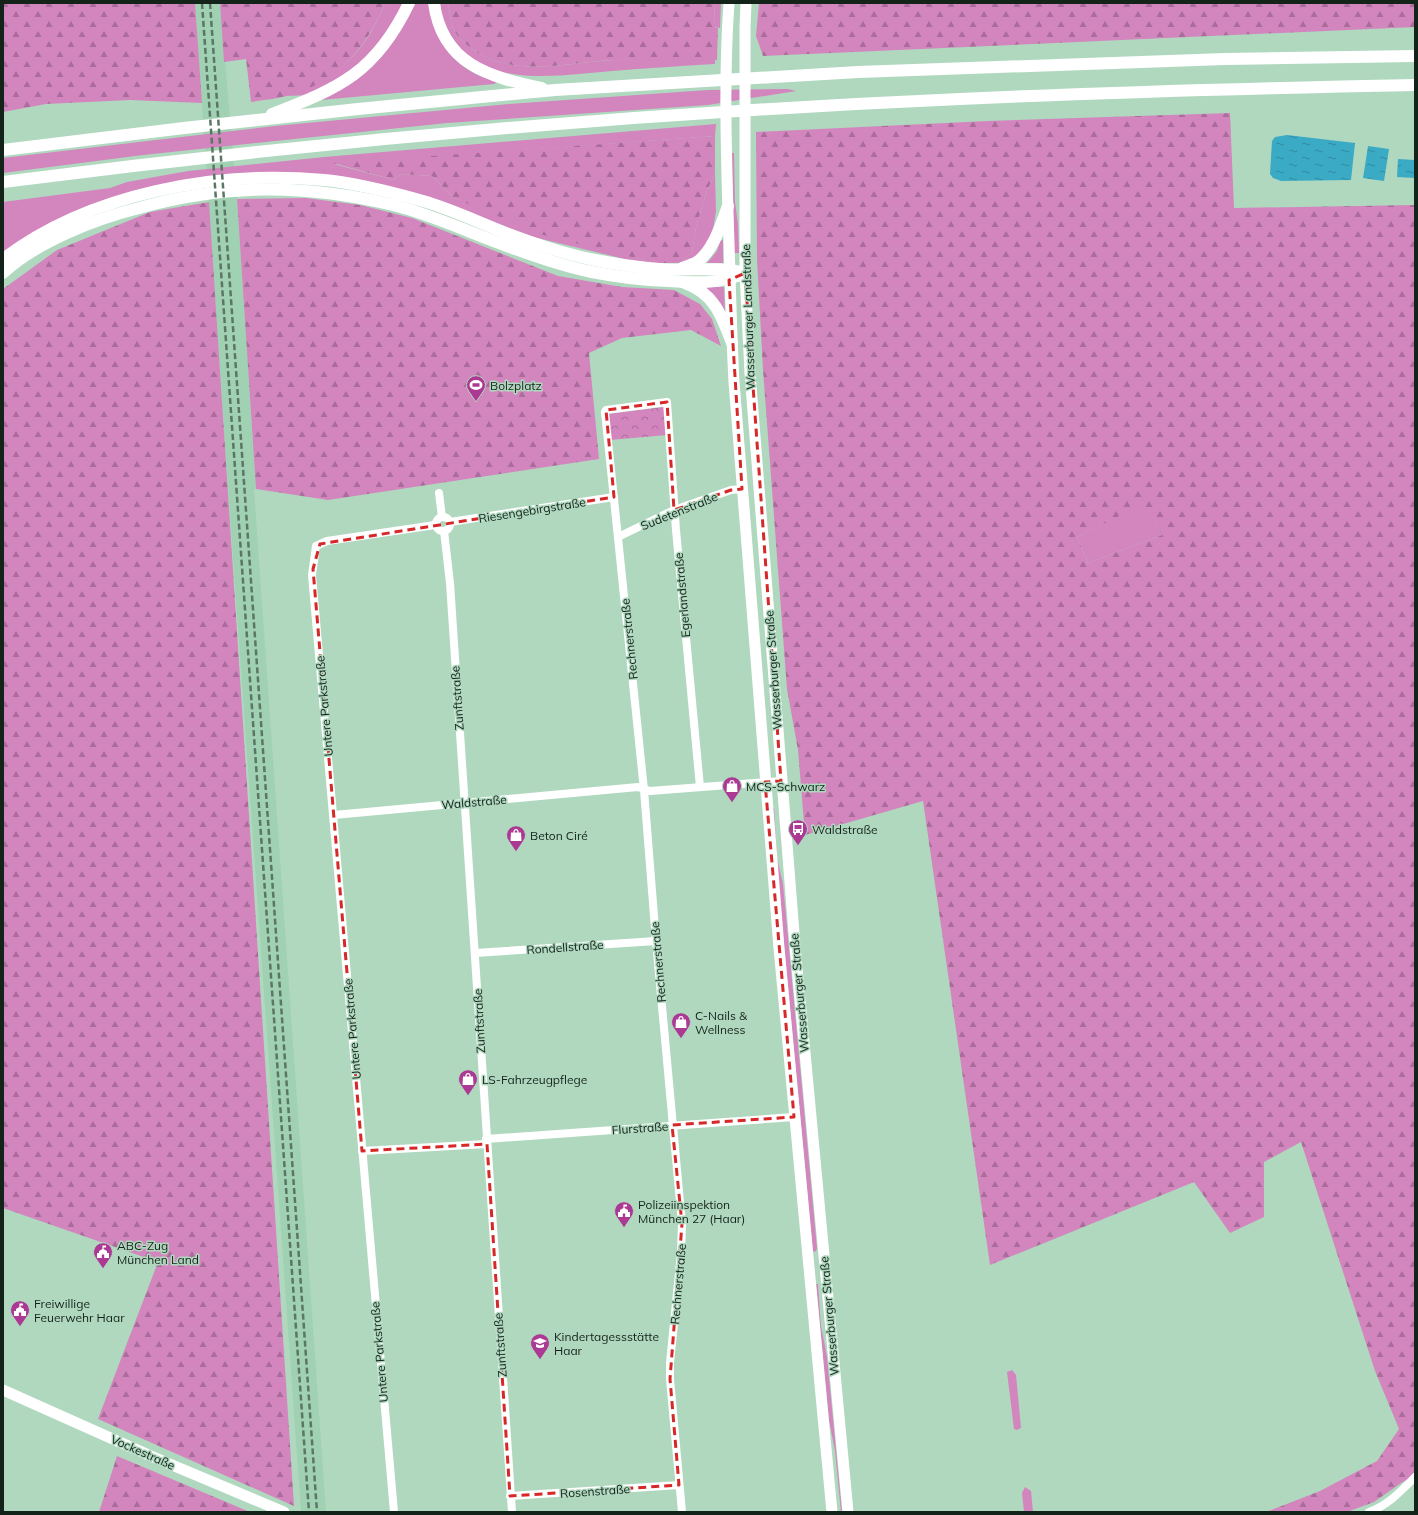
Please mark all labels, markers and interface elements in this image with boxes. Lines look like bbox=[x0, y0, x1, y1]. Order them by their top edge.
street label: Wasserburger Landstraße bbox=[738, 244, 758, 390]
sports icon: Bolzplatz bbox=[465, 374, 487, 402]
place label: Bolzplatz bbox=[490, 378, 542, 393]
street label: Sudetenstraße bbox=[638, 489, 720, 533]
street label: Riesengebirgstraße bbox=[477, 494, 587, 526]
street label: Egerlandstraße bbox=[671, 552, 693, 638]
street label: Rechnerstraße bbox=[617, 598, 641, 680]
street label: Wasserburger Straße bbox=[761, 610, 785, 730]
street label: Untere Parkstraße bbox=[312, 655, 336, 757]
street label: Zunftstraße bbox=[447, 665, 467, 731]
shop icon: MCS-Schwarz bbox=[721, 775, 743, 803]
place label: MCS-Schwarz bbox=[746, 779, 825, 794]
street label: Waldstraße bbox=[441, 792, 507, 812]
bus stop icon: Waldstraße bbox=[787, 818, 809, 846]
place label: Waldstraße bbox=[812, 822, 878, 837]
shop icon: Beton Ciré bbox=[505, 824, 527, 852]
place label: Beton Ciré bbox=[530, 828, 588, 843]
street label: Rechnerstraße bbox=[647, 921, 669, 1003]
street label: Wasserburger Straße bbox=[786, 933, 812, 1053]
street label: Rondellstraße bbox=[526, 937, 604, 957]
street label: Untere Parkstraße bbox=[340, 978, 364, 1080]
street label: Zunftstraße bbox=[470, 988, 488, 1054]
place label: C-Nails & Wellness bbox=[695, 1008, 748, 1037]
shop icon: C-Nails & Wellness bbox=[670, 1011, 692, 1039]
shop icon: LS-Fahrzeugpflege bbox=[457, 1068, 479, 1096]
place label: LS-Fahrzeugpflege bbox=[482, 1072, 587, 1087]
street label: Flurstraße bbox=[611, 1119, 669, 1137]
place label: Polizeiinspektion München 27 (Haar) bbox=[638, 1197, 745, 1226]
public building icon: Polizeiinspektion München 27 (Haar) bbox=[613, 1200, 635, 1228]
place label: ABC-Zug München Land bbox=[117, 1238, 199, 1267]
public building icon: ABC-Zug München Land bbox=[92, 1241, 114, 1269]
street label: Rechnerstraße bbox=[667, 1243, 689, 1325]
street label: Wasserburger Straße bbox=[816, 1256, 842, 1376]
place label: Freiwillige Feuerwehr Haar bbox=[34, 1296, 125, 1325]
public building icon: Freiwillige Feuerwehr Haar bbox=[9, 1299, 31, 1327]
street label: Untere Parkstraße bbox=[367, 1301, 391, 1403]
street label: Zunftstraße bbox=[490, 1312, 510, 1378]
place label: Kindertagessstätte Haar bbox=[554, 1329, 659, 1358]
school or university icon: Kindertagessstätte Haar bbox=[529, 1332, 551, 1360]
street label: Vockestraße bbox=[109, 1431, 177, 1473]
street label: Rosenstraße bbox=[559, 1481, 631, 1501]

